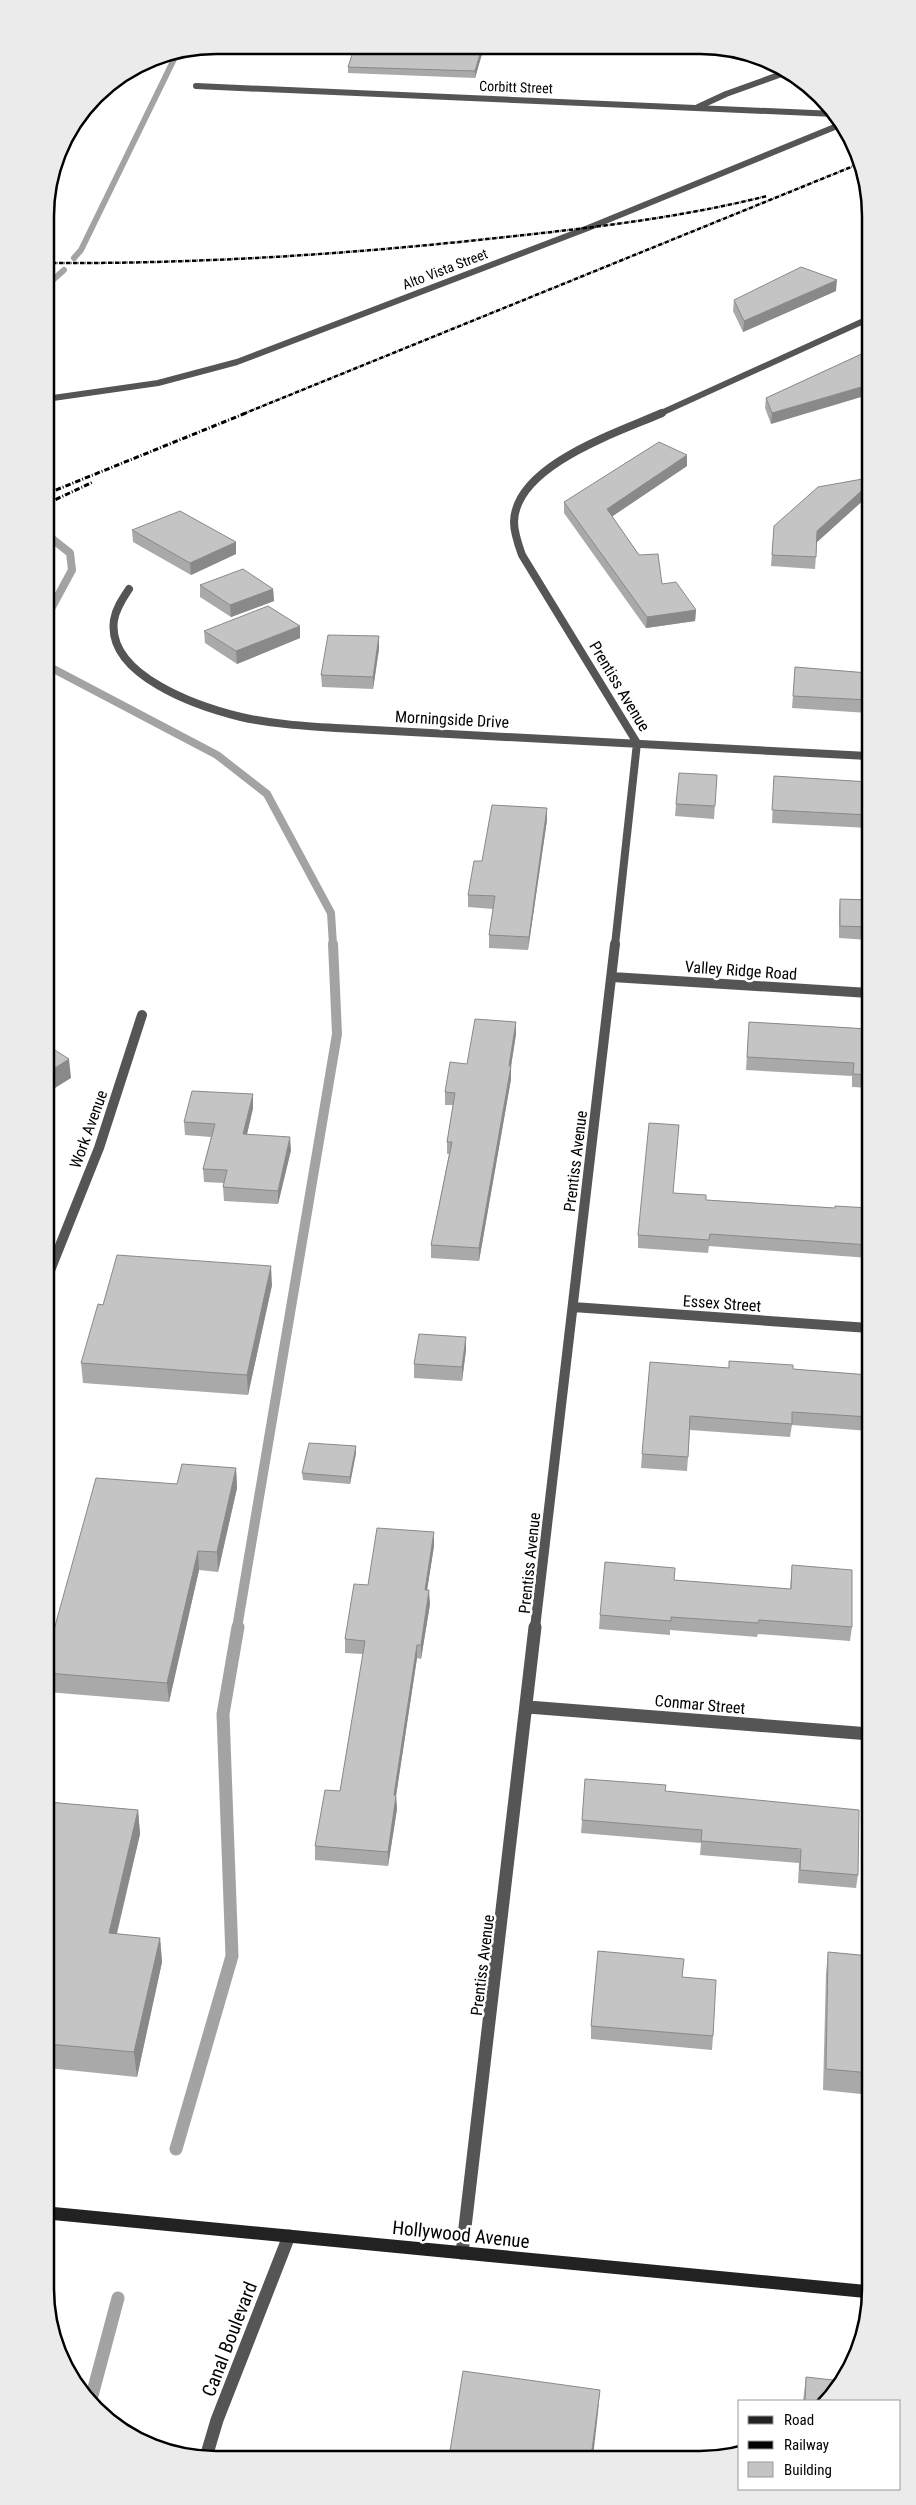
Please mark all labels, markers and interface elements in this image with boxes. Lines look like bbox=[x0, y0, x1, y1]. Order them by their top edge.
street label: Corbitt Street bbox=[479, 78, 553, 96]
street label: Alto Vista Street bbox=[400, 245, 490, 293]
street label: Prentiss Avenue bbox=[585, 638, 654, 735]
street label: Morningside Drive bbox=[395, 707, 509, 732]
street label: Valley Ridge Road bbox=[684, 957, 798, 984]
street label: Work Avenue bbox=[66, 1087, 111, 1171]
street label: Prentiss Avenue bbox=[560, 1109, 591, 1213]
street label: Essex Street bbox=[682, 1291, 762, 1316]
street label: Prentiss Avenue bbox=[515, 1512, 544, 1615]
street label: Conmar Street bbox=[654, 1691, 746, 1718]
street label: Prentiss Avenue bbox=[467, 1913, 498, 2017]
street label: Hollywood Avenue bbox=[391, 2216, 531, 2253]
street label: Canal Boulevard bbox=[197, 2278, 262, 2400]
legend bbox=[738, 2400, 901, 2490]
text: Road bbox=[784, 2411, 814, 2429]
text: Railway bbox=[784, 2436, 829, 2454]
text: Building bbox=[784, 2461, 832, 2479]

